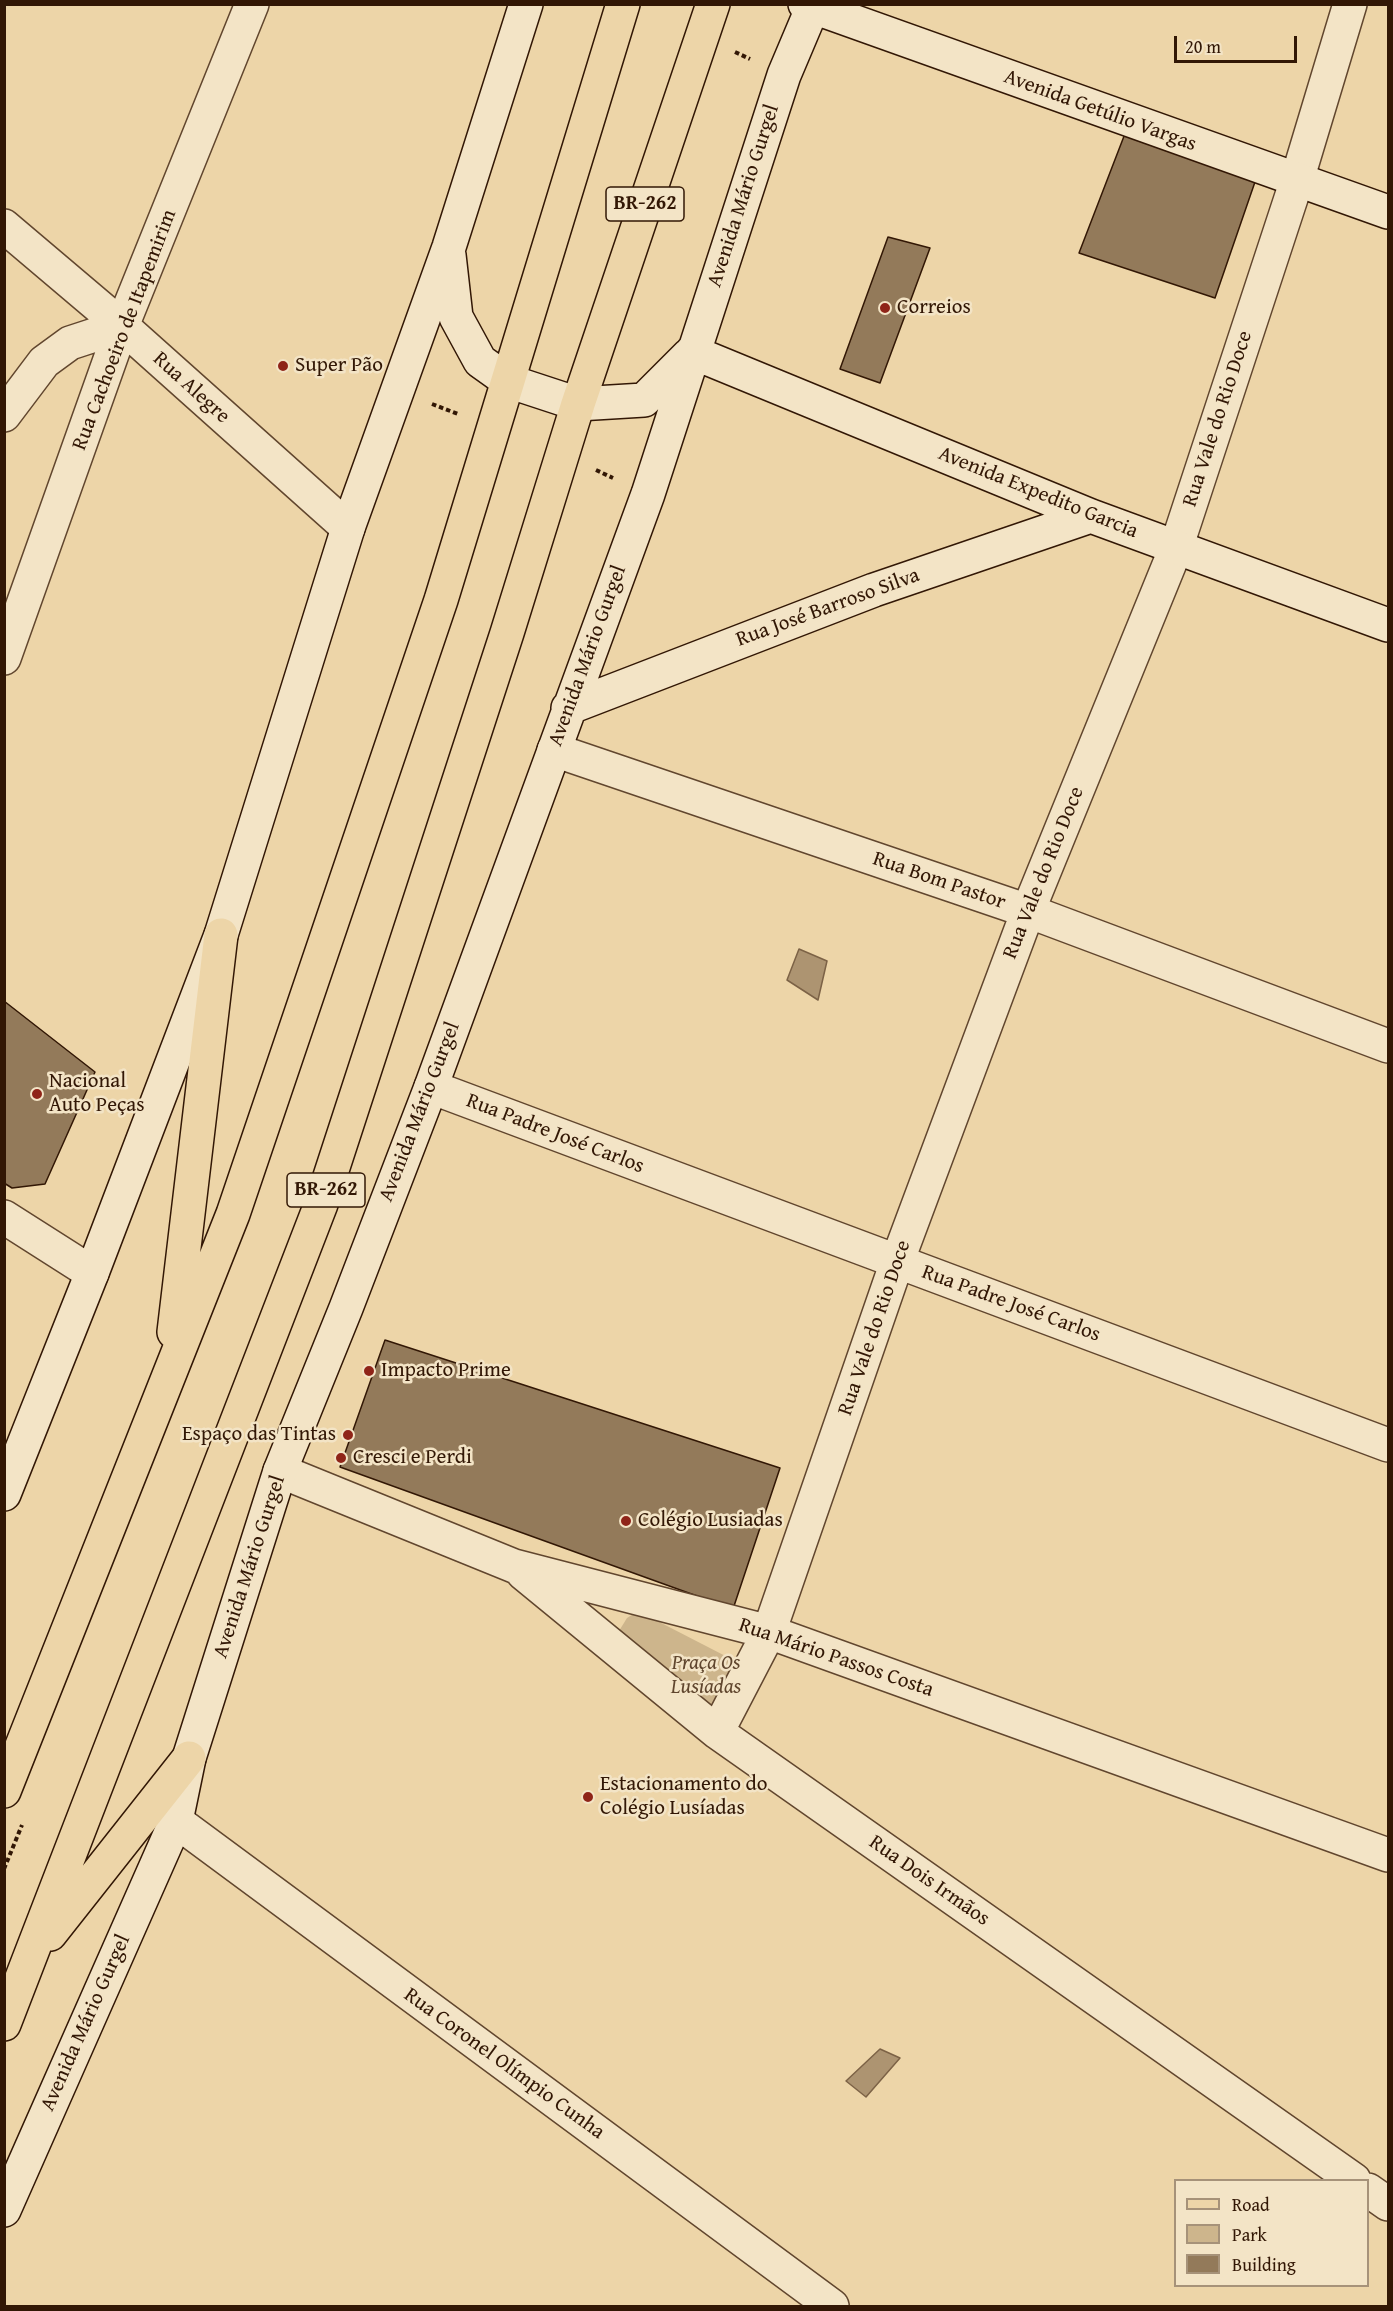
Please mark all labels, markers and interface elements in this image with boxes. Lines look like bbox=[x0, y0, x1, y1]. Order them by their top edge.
scale bar bbox=[1177, 24, 1300, 62]
text: 20 m bbox=[1185, 33, 1221, 60]
street label: Avenida Getúlio Vargas bbox=[1000, 64, 1200, 158]
street label: Avenida Mário Gurgel bbox=[703, 101, 785, 291]
road number: BR-262 bbox=[606, 187, 684, 221]
street label: Rua Cachoeiro de Itapemirim bbox=[67, 206, 183, 454]
place label: Correios bbox=[897, 295, 971, 321]
marker: Correios bbox=[878, 301, 892, 315]
street label: Rua Vale do Rio Doce bbox=[1178, 328, 1258, 510]
street label: Rua Alegre bbox=[147, 347, 235, 429]
place label: Super Pão bbox=[295, 353, 383, 379]
marker: Super Pão bbox=[276, 359, 290, 373]
street label: Avenida Expedito Garcia bbox=[934, 441, 1142, 545]
street label: Avenida Mário Gurgel bbox=[544, 562, 632, 750]
street label: Rua José Barroso Silva bbox=[733, 563, 923, 653]
street label: Rua Vale do Rio Doce bbox=[998, 783, 1090, 963]
street label: Rua Bom Pastor bbox=[869, 847, 1009, 915]
street label: Avenida Mário Gurgel bbox=[374, 1019, 466, 1205]
place label: Nacional Auto Peças bbox=[49, 1069, 145, 1119]
marker: Nacional Auto Peças bbox=[30, 1087, 44, 1101]
street label: Rua Padre José Carlos bbox=[463, 1088, 647, 1180]
road number: BR-262 bbox=[287, 1173, 365, 1207]
street label: Rua Vale do Rio Doce bbox=[833, 1237, 917, 1419]
street label: Rua Padre José Carlos bbox=[918, 1260, 1104, 1348]
place label: Impacto Prime bbox=[381, 1358, 511, 1384]
marker: Impacto Prime bbox=[362, 1364, 376, 1378]
place label: Espaço das Tintas bbox=[182, 1422, 336, 1448]
marker: Espaço das Tintas bbox=[341, 1428, 355, 1442]
place label: Cresci e Perdi bbox=[353, 1445, 472, 1471]
marker: Cresci e Perdi bbox=[334, 1451, 348, 1465]
street label: Avenida Mário Gurgel bbox=[209, 1472, 291, 1662]
place label: Colégio Lusiadas bbox=[638, 1508, 783, 1534]
marker: Colégio Lusiadas bbox=[619, 1514, 633, 1528]
street label: Rua Mário Passos Costa bbox=[735, 1613, 937, 1703]
park label: Praça Os Lusíadas bbox=[671, 1651, 741, 1701]
place label: Estacionamento do Colégio Lusíadas bbox=[600, 1772, 767, 1822]
marker: Estacionamento do Colégio Lusíadas bbox=[581, 1790, 595, 1804]
street label: Rua Dois Irmãos bbox=[864, 1830, 994, 1932]
street label: Avenida Mário Gurgel bbox=[36, 1931, 136, 2115]
street label: Rua Coronel Olímpio Cunha bbox=[399, 1983, 609, 2145]
legend bbox=[1174, 2179, 1369, 2287]
text: Road bbox=[1232, 2191, 1270, 2218]
text: Park bbox=[1232, 2221, 1267, 2248]
text: Building bbox=[1232, 2251, 1296, 2278]

